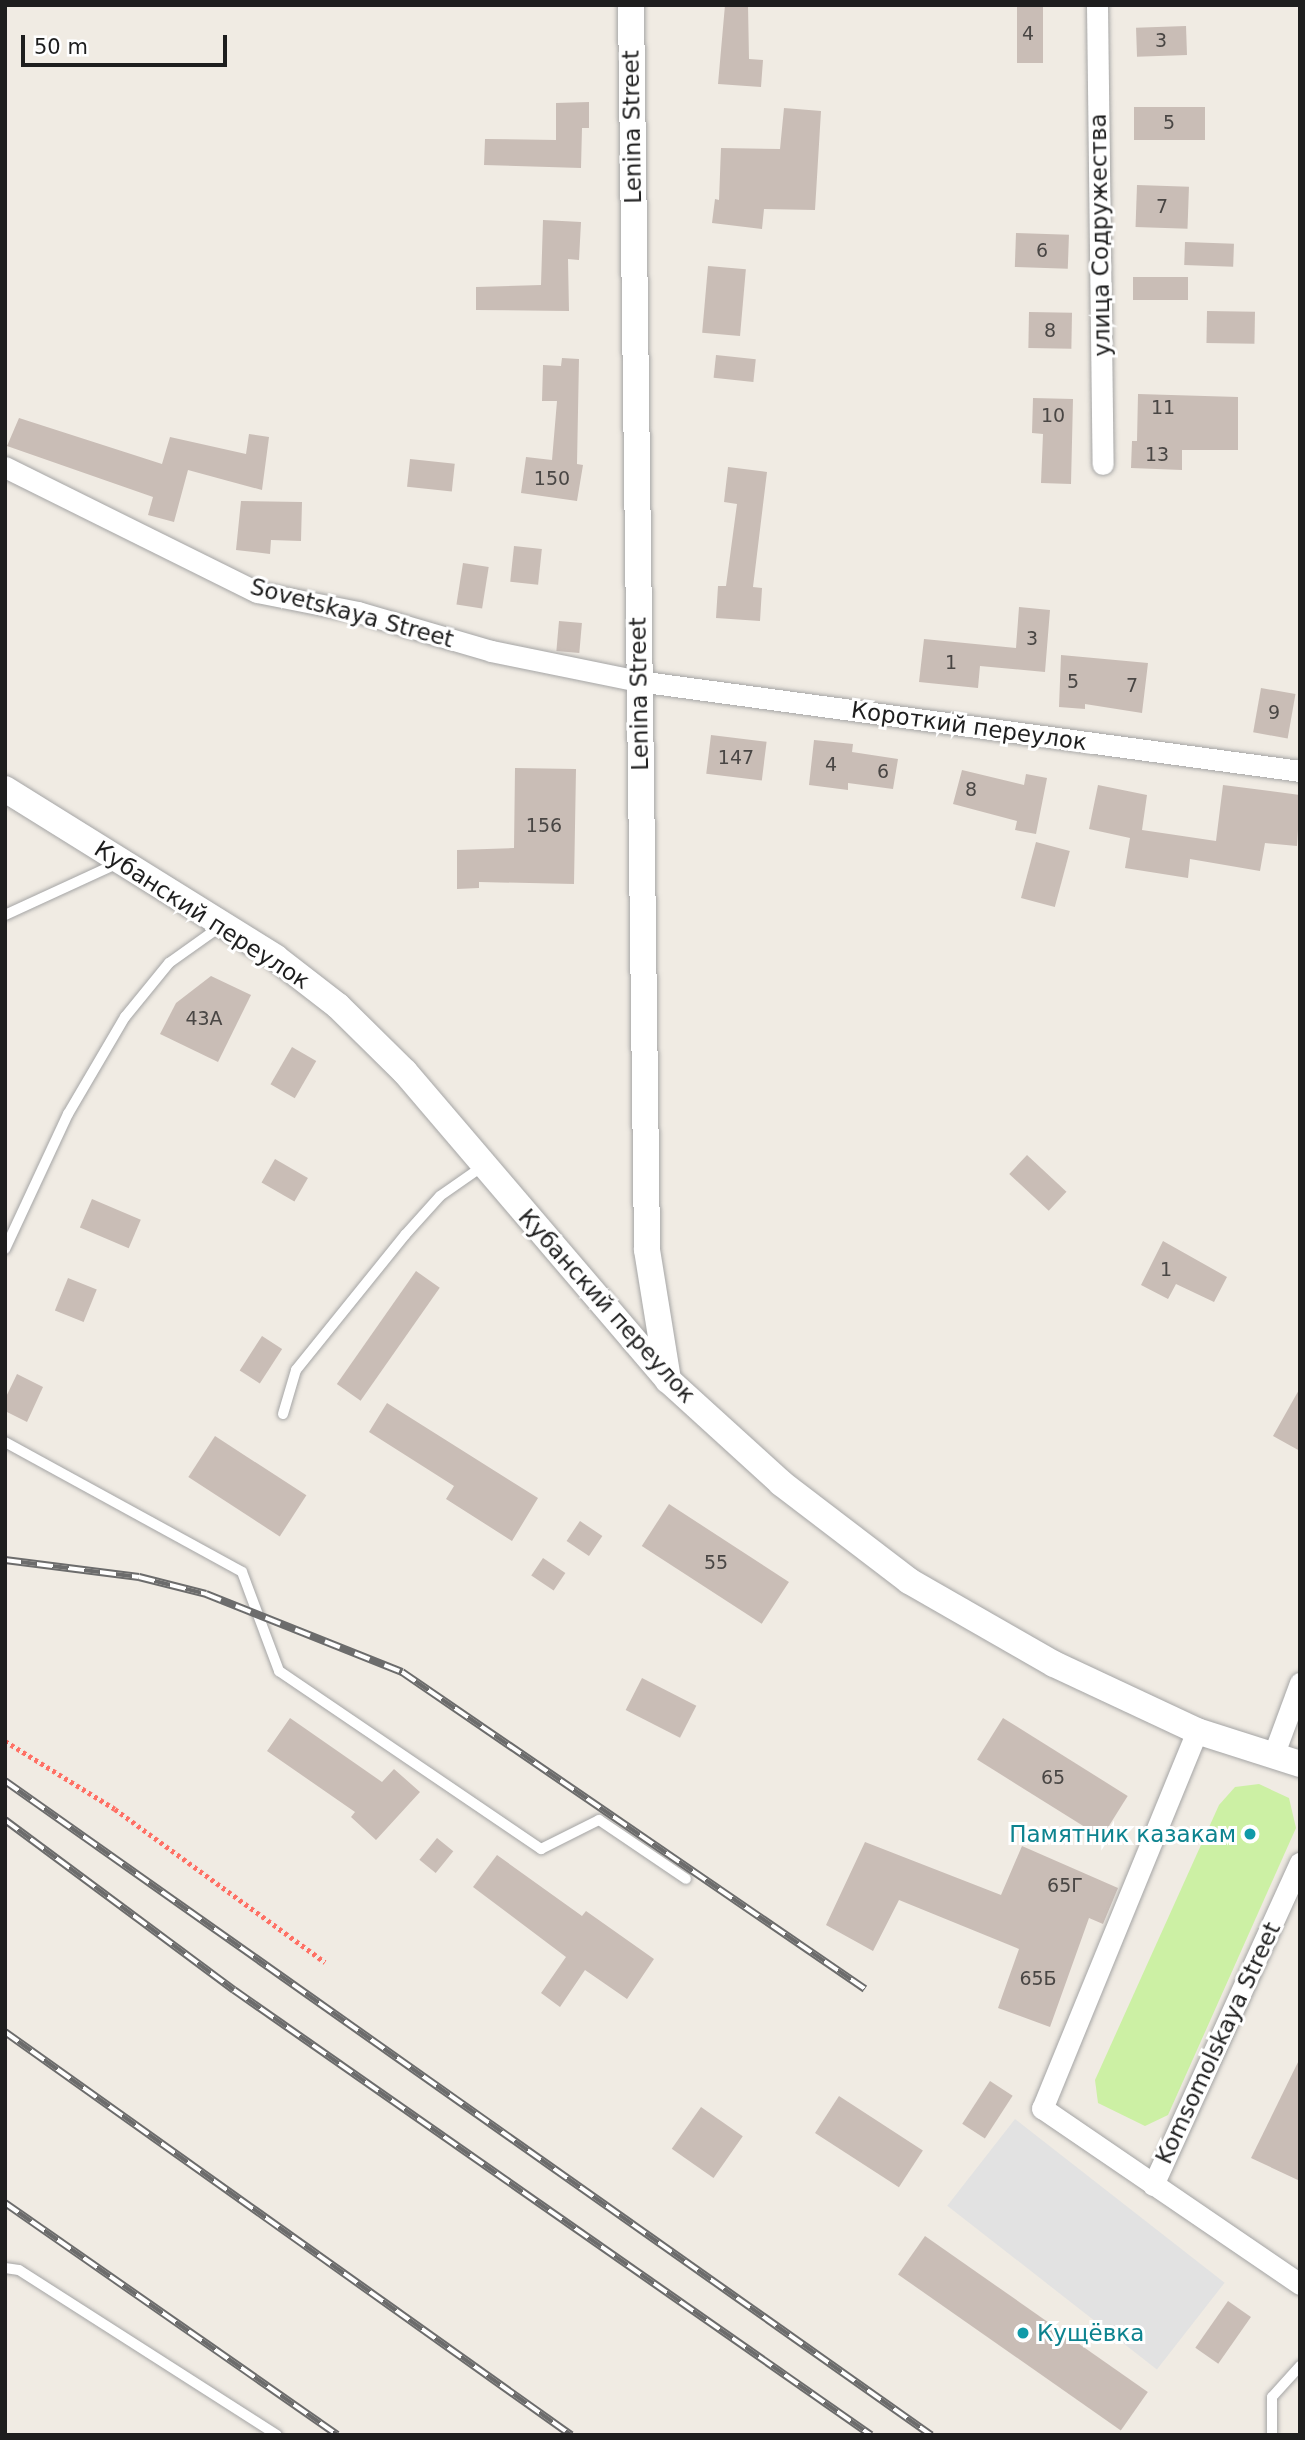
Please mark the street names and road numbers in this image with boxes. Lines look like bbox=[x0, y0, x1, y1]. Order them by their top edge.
street label: Lenina Street bbox=[617, 50, 647, 204]
street label: улица Содружества bbox=[1084, 113, 1116, 357]
street label: Sovetskaya Street bbox=[247, 573, 457, 653]
street label: Lenina Street bbox=[624, 617, 654, 771]
street label: Короткий переулок bbox=[849, 696, 1089, 756]
street label: Кубанский переулок bbox=[89, 835, 315, 995]
street label: Кубанский переулок bbox=[513, 1203, 701, 1409]
street label: Komsomolskaya Street bbox=[1150, 1918, 1286, 2168]

